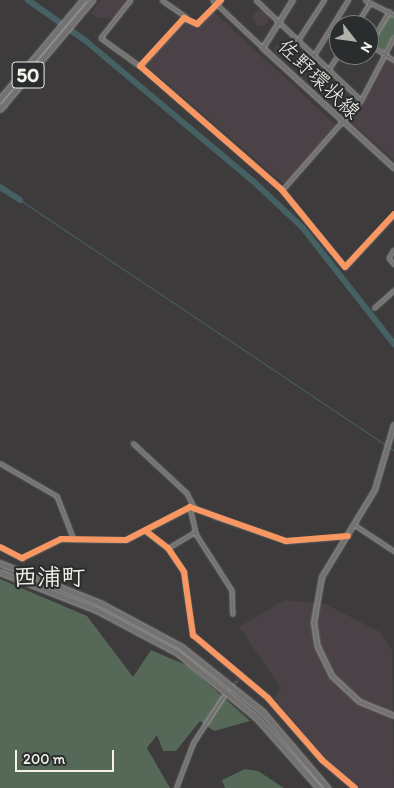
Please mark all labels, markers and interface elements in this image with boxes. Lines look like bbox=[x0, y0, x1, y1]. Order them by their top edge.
north arrow bbox=[329, 15, 379, 65]
street label: 佐野環状線 bbox=[272, 33, 366, 125]
text: N bbox=[357, 39, 376, 56]
road number: 50 bbox=[10, 58, 46, 92]
district label: 西浦町 bbox=[13, 563, 85, 591]
scale bar bbox=[18, 740, 116, 772]
text: 200 m bbox=[23, 750, 65, 768]

